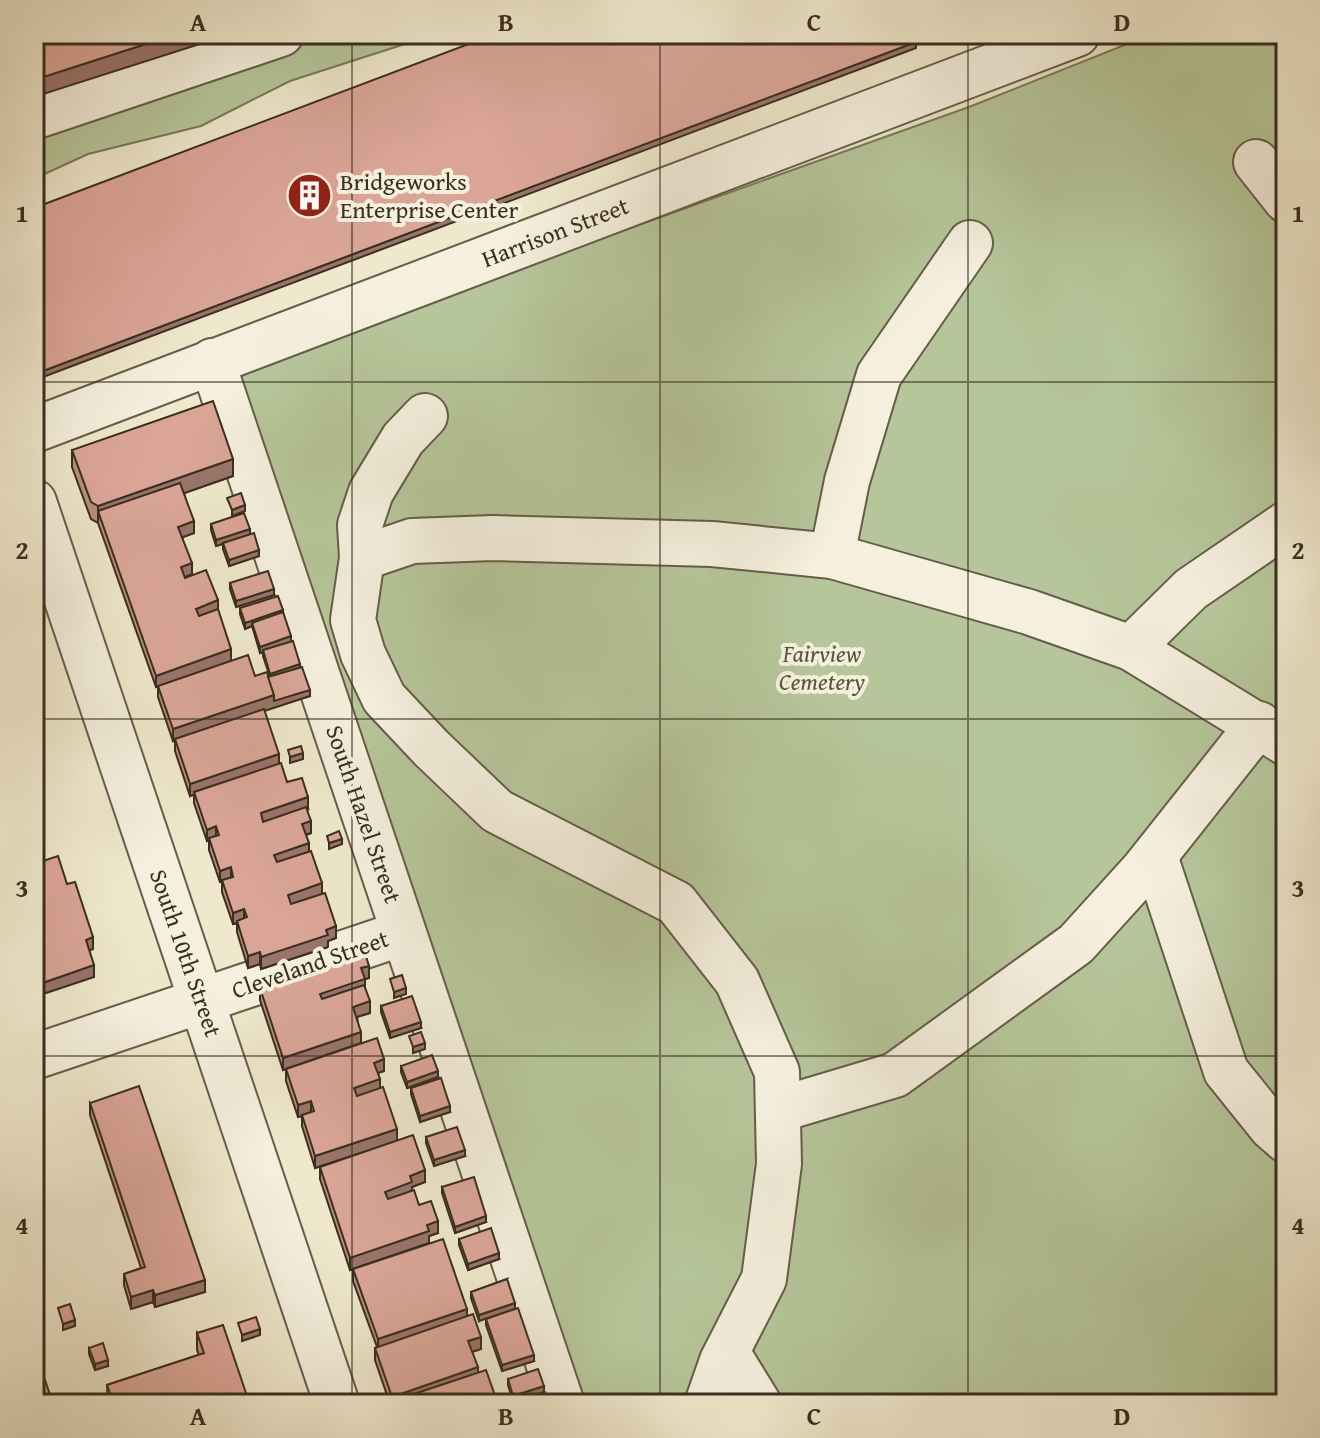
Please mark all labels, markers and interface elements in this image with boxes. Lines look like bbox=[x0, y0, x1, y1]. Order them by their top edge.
text: A bbox=[190, 2, 207, 41]
text: B bbox=[498, 2, 514, 41]
text: C bbox=[807, 2, 821, 41]
text: D bbox=[1114, 2, 1130, 41]
place label: Bridgeworks Enterprise Center bbox=[340, 164, 518, 227]
building icon: Bridgeworks Enterprise Center bbox=[285, 171, 333, 219]
street label: Harrison Street bbox=[476, 188, 634, 276]
text: 1 bbox=[15, 193, 29, 232]
text: 1 bbox=[1291, 193, 1305, 232]
text: 2 bbox=[15, 530, 29, 569]
text: 2 bbox=[1291, 530, 1305, 569]
park label: Fairview Cemetery bbox=[779, 636, 865, 699]
street label: South Hazel Street bbox=[317, 720, 411, 908]
street label: South 10th Street bbox=[141, 864, 231, 1042]
text: 3 bbox=[15, 868, 29, 907]
text: 3 bbox=[1291, 868, 1305, 907]
street label: Cleveland Street bbox=[227, 921, 394, 1007]
text: 4 bbox=[15, 1205, 29, 1244]
text: 4 bbox=[1291, 1205, 1305, 1244]
text: A bbox=[190, 1396, 207, 1435]
text: B bbox=[498, 1396, 514, 1435]
text: C bbox=[807, 1396, 821, 1435]
text: D bbox=[1114, 1396, 1130, 1435]

